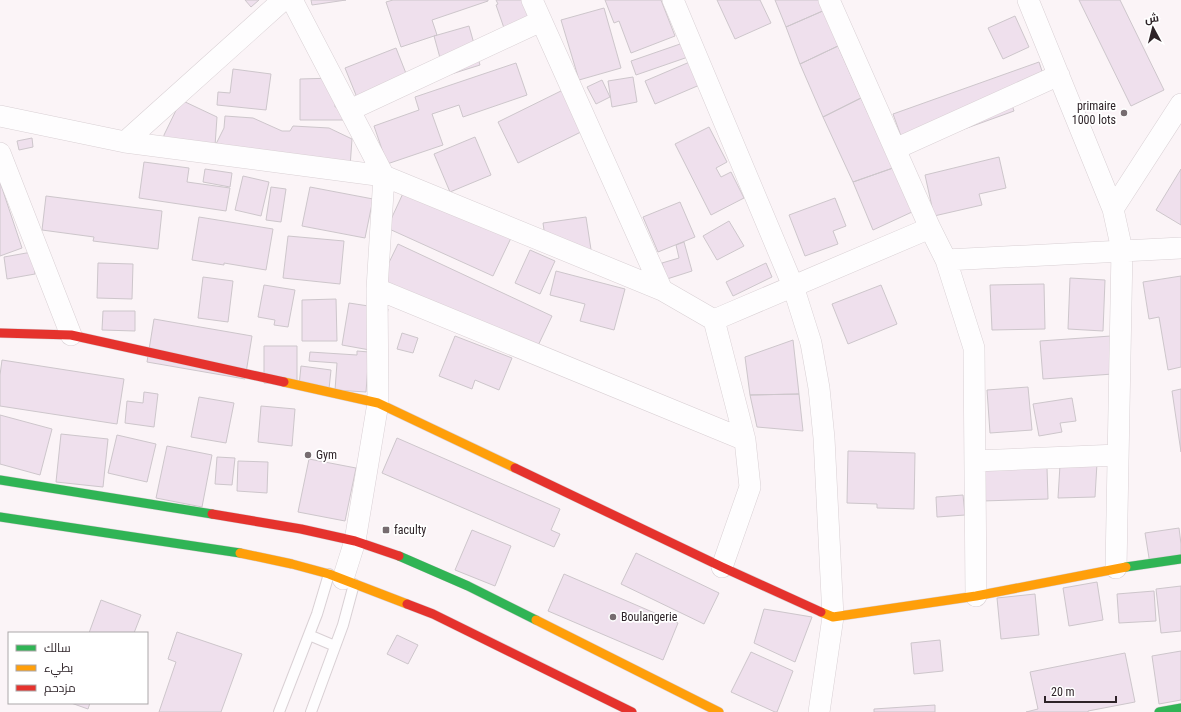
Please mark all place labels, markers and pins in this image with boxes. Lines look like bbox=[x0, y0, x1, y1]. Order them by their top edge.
place label: primaire 1000 lots bbox=[1072, 99, 1116, 127]
marker: primaire 1000 lots bbox=[1119, 108, 1129, 118]
place label: Gym bbox=[316, 448, 337, 462]
marker: Gym bbox=[303, 450, 313, 460]
place label: faculty bbox=[394, 523, 426, 537]
marker: faculty bbox=[381, 525, 391, 535]
place label: Boulangerie bbox=[621, 610, 678, 624]
marker: Boulangerie bbox=[608, 612, 618, 622]

